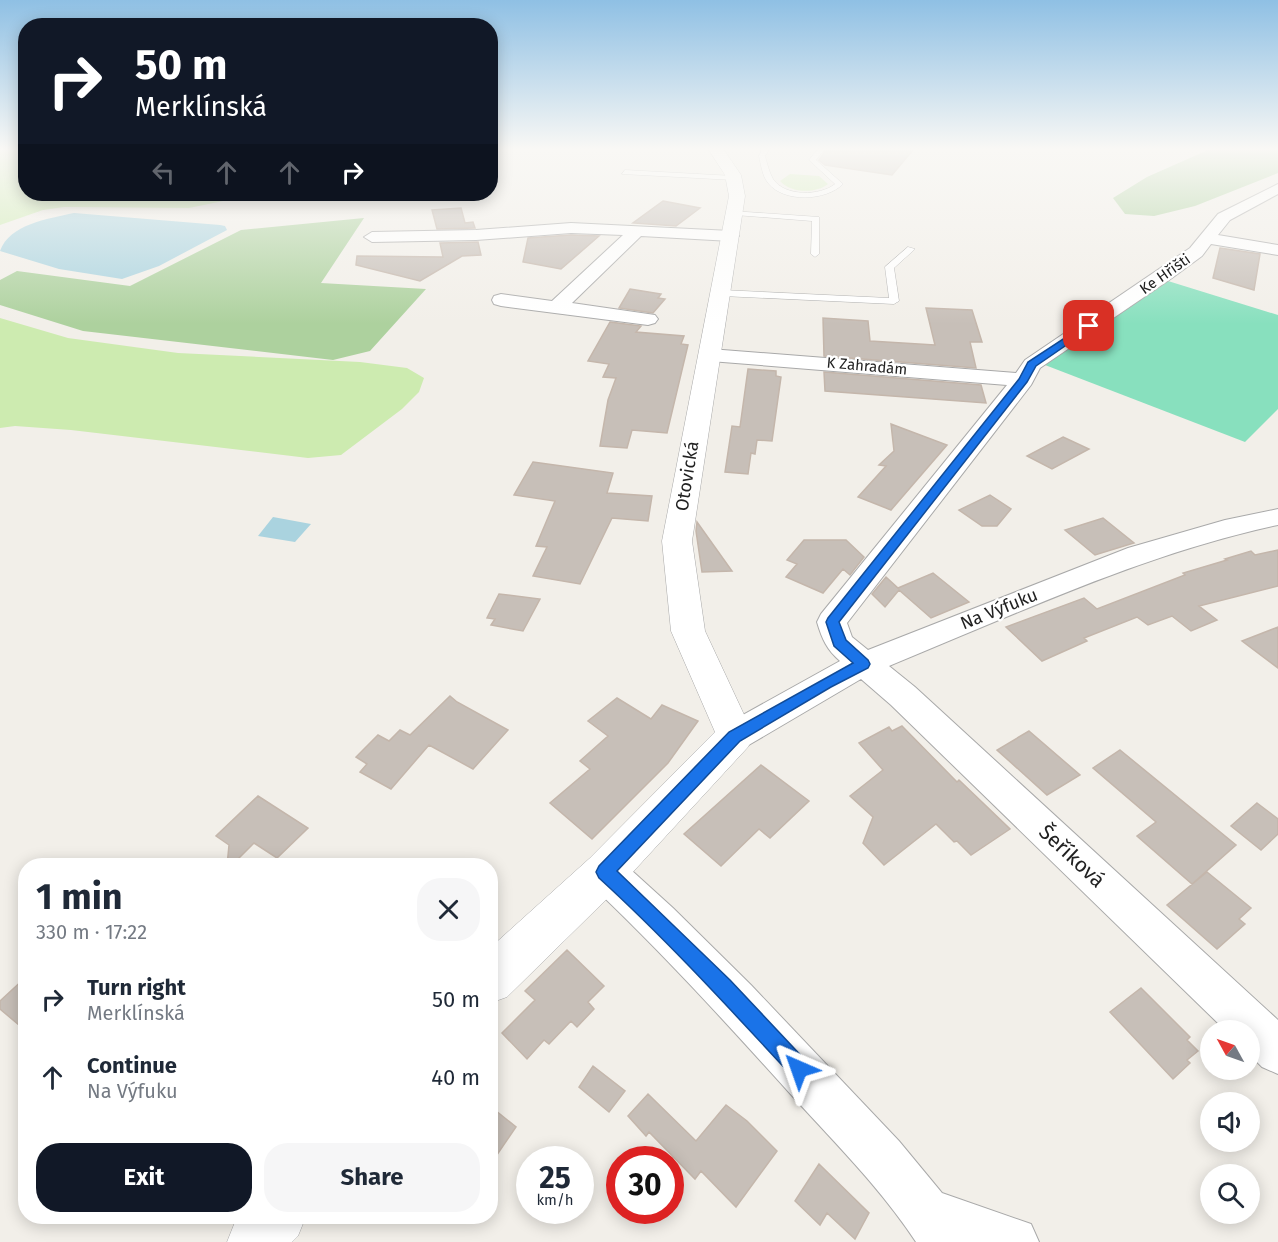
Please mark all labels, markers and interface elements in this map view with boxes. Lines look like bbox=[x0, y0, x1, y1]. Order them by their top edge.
text: 50 m bbox=[135, 40, 228, 90]
icon: right bbox=[36, 42, 114, 120]
text: Merklínská bbox=[135, 91, 267, 123]
icon: left bbox=[147, 156, 180, 189]
icon: ahead bbox=[210, 156, 243, 189]
icon: ahead bbox=[273, 156, 306, 189]
icon: right bbox=[336, 156, 369, 189]
street label: Ke Hřišti bbox=[1136, 250, 1194, 298]
pin bbox=[1063, 300, 1114, 351]
icon: arrive bbox=[1072, 309, 1105, 342]
street label: K Zahradám bbox=[826, 354, 908, 378]
street label: Otovická bbox=[671, 440, 703, 512]
street label: Na Výfuku bbox=[957, 584, 1041, 634]
street label: Šeříková bbox=[1033, 819, 1111, 893]
text: 1 min bbox=[36, 875, 123, 919]
button: close bbox=[417, 878, 480, 941]
text: 330 m · 17:22 bbox=[36, 920, 147, 944]
text: Turn right bbox=[87, 974, 186, 1001]
icon: right bbox=[36, 983, 69, 1016]
text: 50 m bbox=[432, 986, 480, 1013]
text: Merklínská bbox=[87, 1001, 185, 1025]
north arrow bbox=[1200, 1020, 1260, 1080]
map controls bbox=[1200, 1020, 1260, 1224]
position arrow bbox=[767, 1037, 831, 1101]
text: Continue bbox=[87, 1052, 177, 1079]
icon: ahead bbox=[36, 1061, 69, 1094]
text: 40 m bbox=[431, 1064, 480, 1091]
text: Na Výfuku bbox=[87, 1079, 178, 1103]
button: sound bbox=[1200, 1092, 1260, 1152]
button: Exit bbox=[36, 1143, 252, 1212]
button: Share bbox=[264, 1143, 480, 1212]
speed limit sign: 30 bbox=[606, 1146, 684, 1224]
text: 25 bbox=[539, 1160, 571, 1196]
button: search bbox=[1200, 1164, 1260, 1224]
text: km/h bbox=[536, 1191, 574, 1209]

